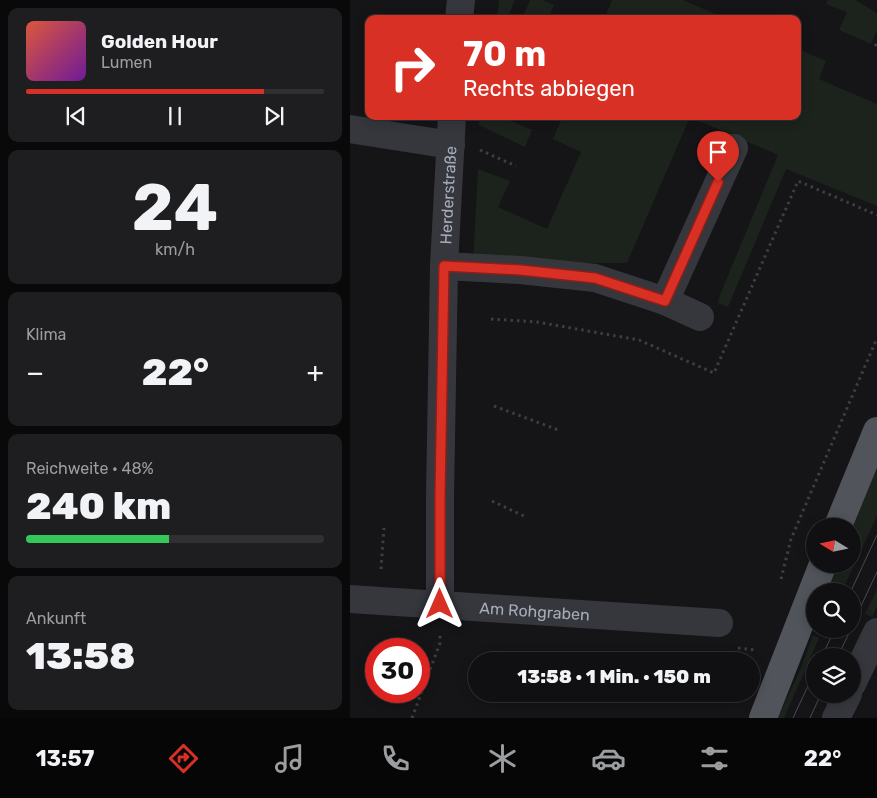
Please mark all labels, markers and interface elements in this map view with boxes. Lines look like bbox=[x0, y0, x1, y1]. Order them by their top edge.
text: Golden Hour bbox=[101, 30, 218, 53]
text: 70 m bbox=[463, 33, 546, 75]
icon: right bbox=[380, 35, 445, 100]
text: Lumen bbox=[101, 53, 152, 72]
text: Rechts abbiegen bbox=[463, 75, 635, 102]
icon: previous bbox=[62, 102, 90, 130]
icon: pause bbox=[161, 102, 189, 130]
icon: next bbox=[260, 102, 288, 130]
pin bbox=[697, 131, 739, 182]
icon: arrive bbox=[704, 138, 732, 166]
street label: Herderstraße bbox=[436, 145, 460, 245]
text: 24 bbox=[132, 169, 218, 246]
text: km/h bbox=[155, 240, 195, 259]
text: Klima bbox=[26, 325, 66, 344]
text: 22° bbox=[142, 349, 209, 395]
text: − bbox=[26, 356, 44, 389]
text: + bbox=[307, 356, 324, 389]
text: Reichweite · 48% bbox=[26, 459, 154, 478]
text: 240 km bbox=[26, 483, 171, 529]
north arrow bbox=[806, 518, 861, 572]
map controls bbox=[806, 518, 861, 703]
position arrow bbox=[413, 577, 465, 629]
button: search bbox=[806, 583, 861, 638]
street label: Am Rohgraben bbox=[479, 598, 590, 625]
text: Ankunft bbox=[26, 609, 86, 628]
text: 13:58 bbox=[26, 633, 135, 679]
speed limit sign: 30 bbox=[365, 638, 430, 703]
button: layers bbox=[806, 648, 861, 703]
text: 13:58 · 1 Min. · 150 m bbox=[517, 665, 711, 688]
icon: directions bbox=[166, 741, 201, 776]
icon: music bbox=[272, 741, 307, 776]
icon: phone bbox=[378, 741, 413, 776]
icon: climate bbox=[485, 741, 520, 776]
icon: car bbox=[591, 741, 626, 776]
icon: filters bbox=[697, 741, 732, 776]
text: 13:57 bbox=[36, 745, 94, 772]
text: 22° bbox=[804, 745, 841, 772]

